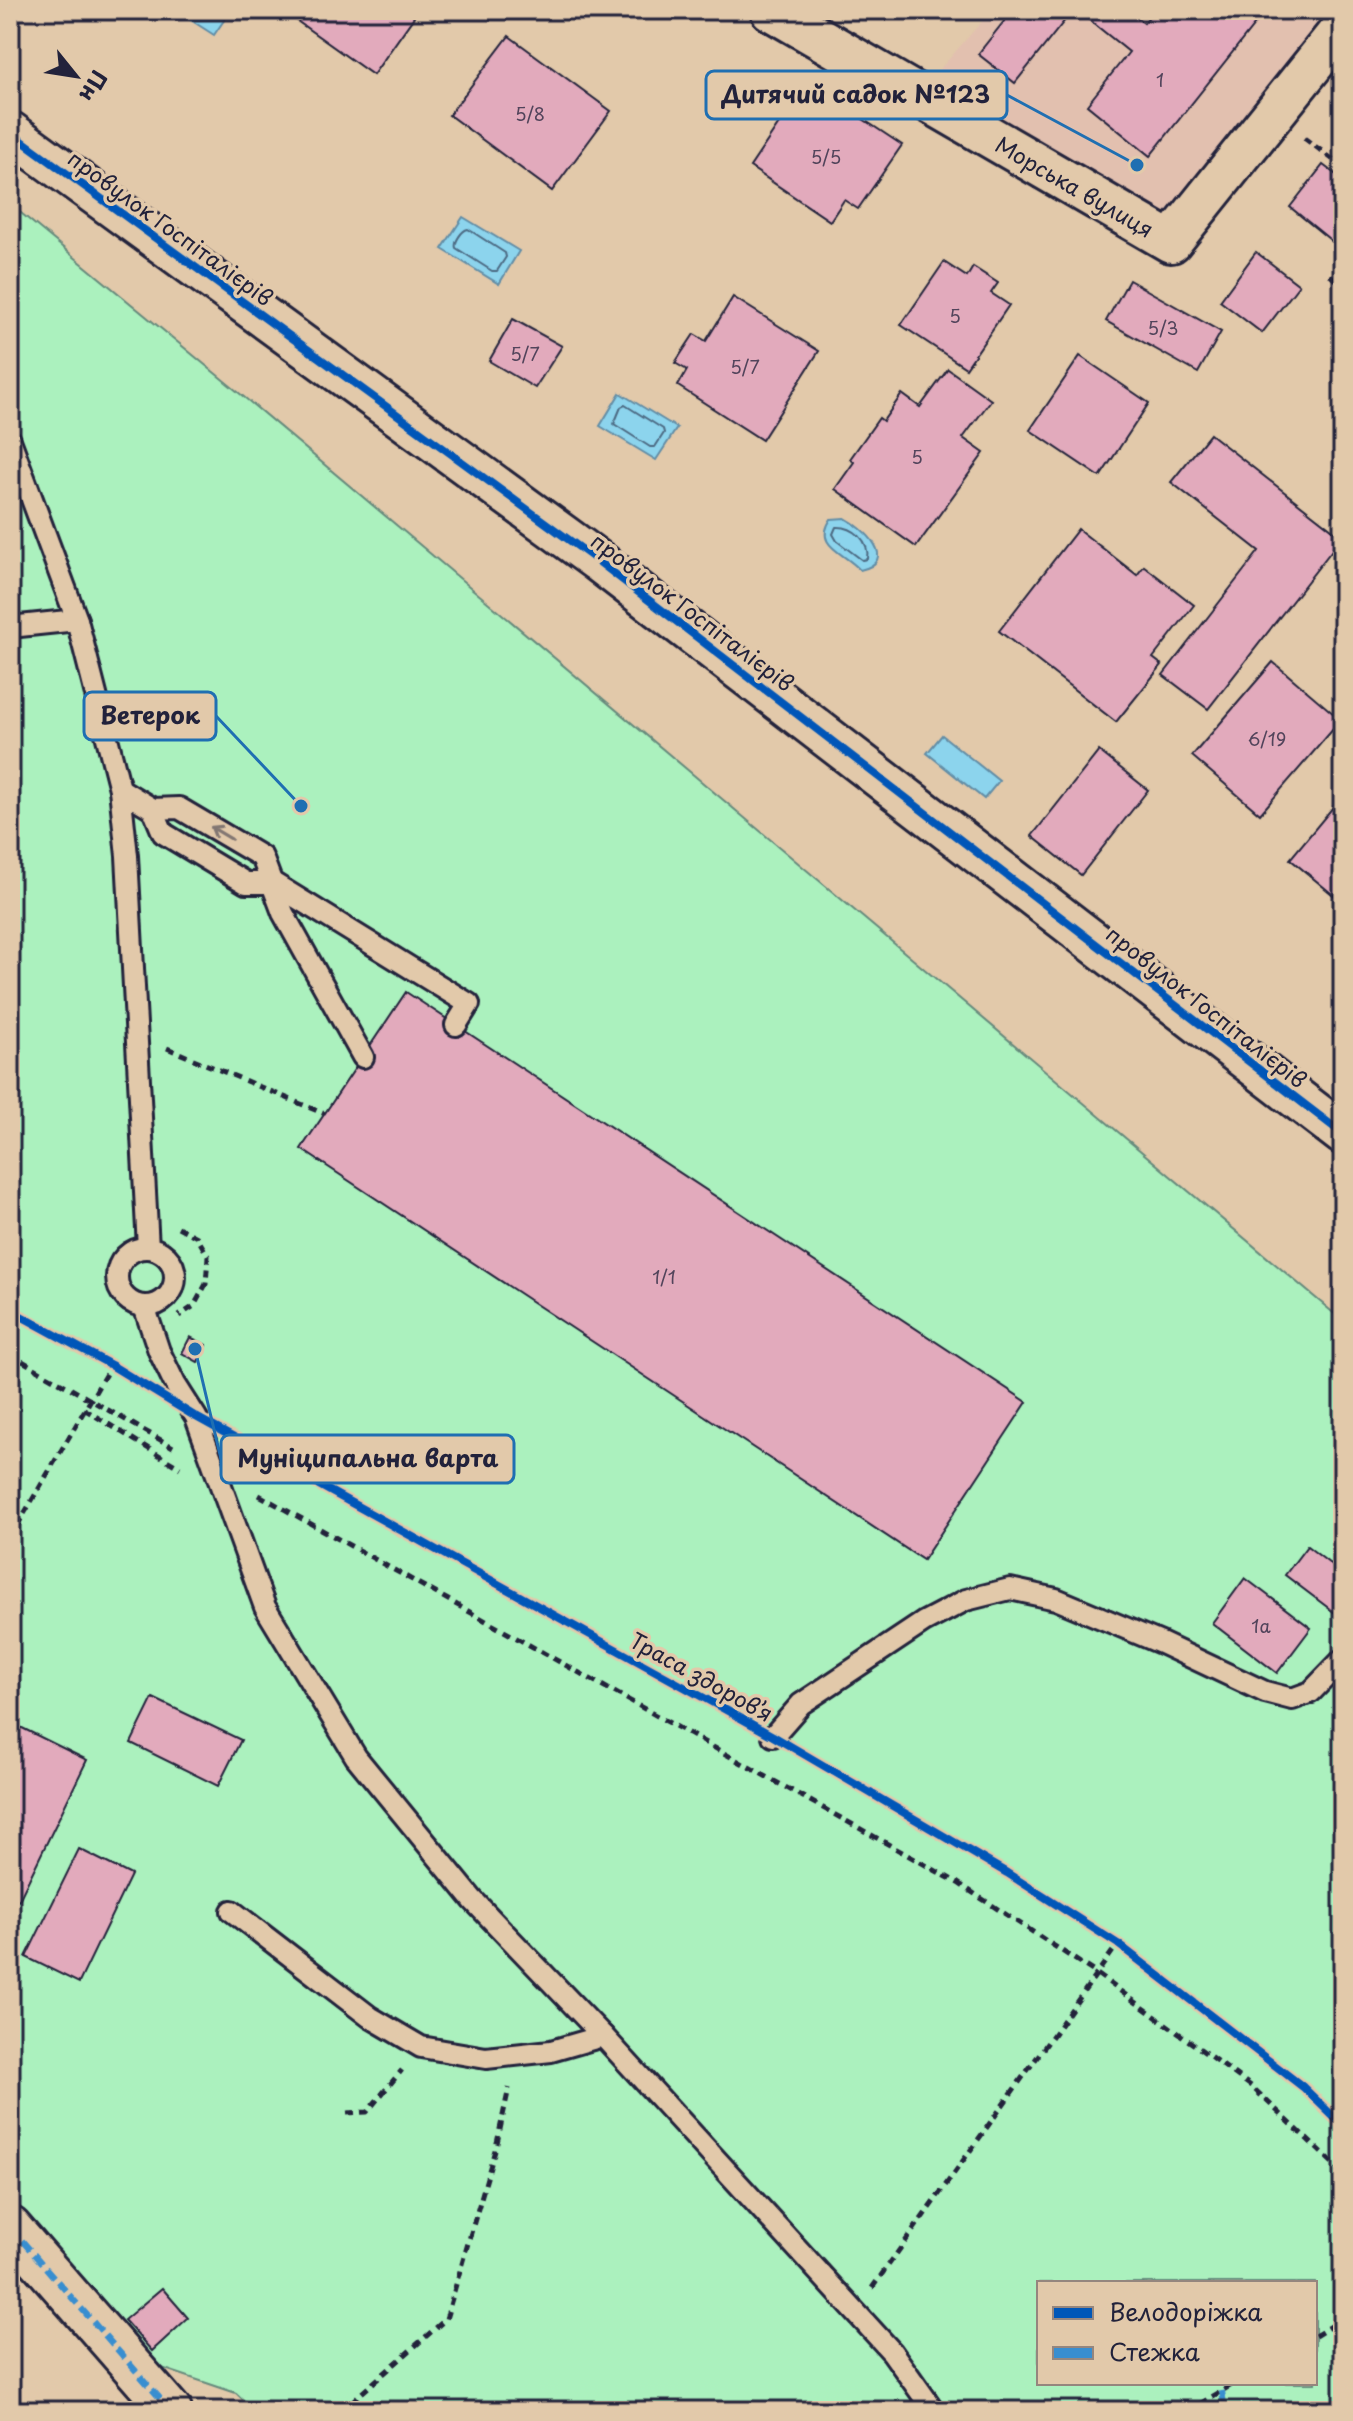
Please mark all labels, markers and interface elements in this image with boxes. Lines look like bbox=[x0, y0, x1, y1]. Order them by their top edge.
north arrow bbox=[36, 36, 116, 116]
text: Пн bbox=[72, 65, 117, 109]
house number: 1 bbox=[1156, 66, 1164, 93]
callout: Дитячий садок №123 bbox=[706, 71, 1007, 119]
text: Дитячий садок №123 bbox=[721, 75, 990, 111]
house number: 5/8 bbox=[515, 100, 545, 127]
street label: Морська вулиця bbox=[990, 127, 1160, 245]
street label: провулок Госпіталієрів bbox=[62, 141, 280, 313]
house number: 5/5 bbox=[811, 143, 841, 170]
house number: 5 bbox=[949, 302, 961, 329]
house number: 5/3 bbox=[1148, 314, 1178, 341]
house number: 5/7 bbox=[510, 340, 540, 367]
house number: 5/7 bbox=[730, 353, 760, 380]
house number: 5 bbox=[911, 443, 923, 470]
street label: провулок Госпіталієрів bbox=[585, 524, 801, 698]
callout: Ветерок bbox=[84, 692, 216, 740]
text: Ветерок bbox=[100, 696, 201, 732]
house number: 6/19 bbox=[1248, 725, 1286, 752]
one-way arrow bbox=[210, 825, 233, 841]
street label: провулок Госпіталієрів bbox=[1100, 917, 1314, 1095]
house number: 1/1 bbox=[652, 1263, 676, 1290]
callout: Муніципальна варта bbox=[221, 1435, 514, 1483]
text: Муніципальна варта bbox=[237, 1439, 499, 1475]
house number: 1а bbox=[1251, 1612, 1271, 1639]
street label: Траса здоров’я bbox=[625, 1623, 779, 1729]
legend bbox=[1037, 2281, 1317, 2385]
text: Велодоріжка bbox=[1109, 2293, 1262, 2329]
text: Стежка bbox=[1109, 2333, 1200, 2369]

